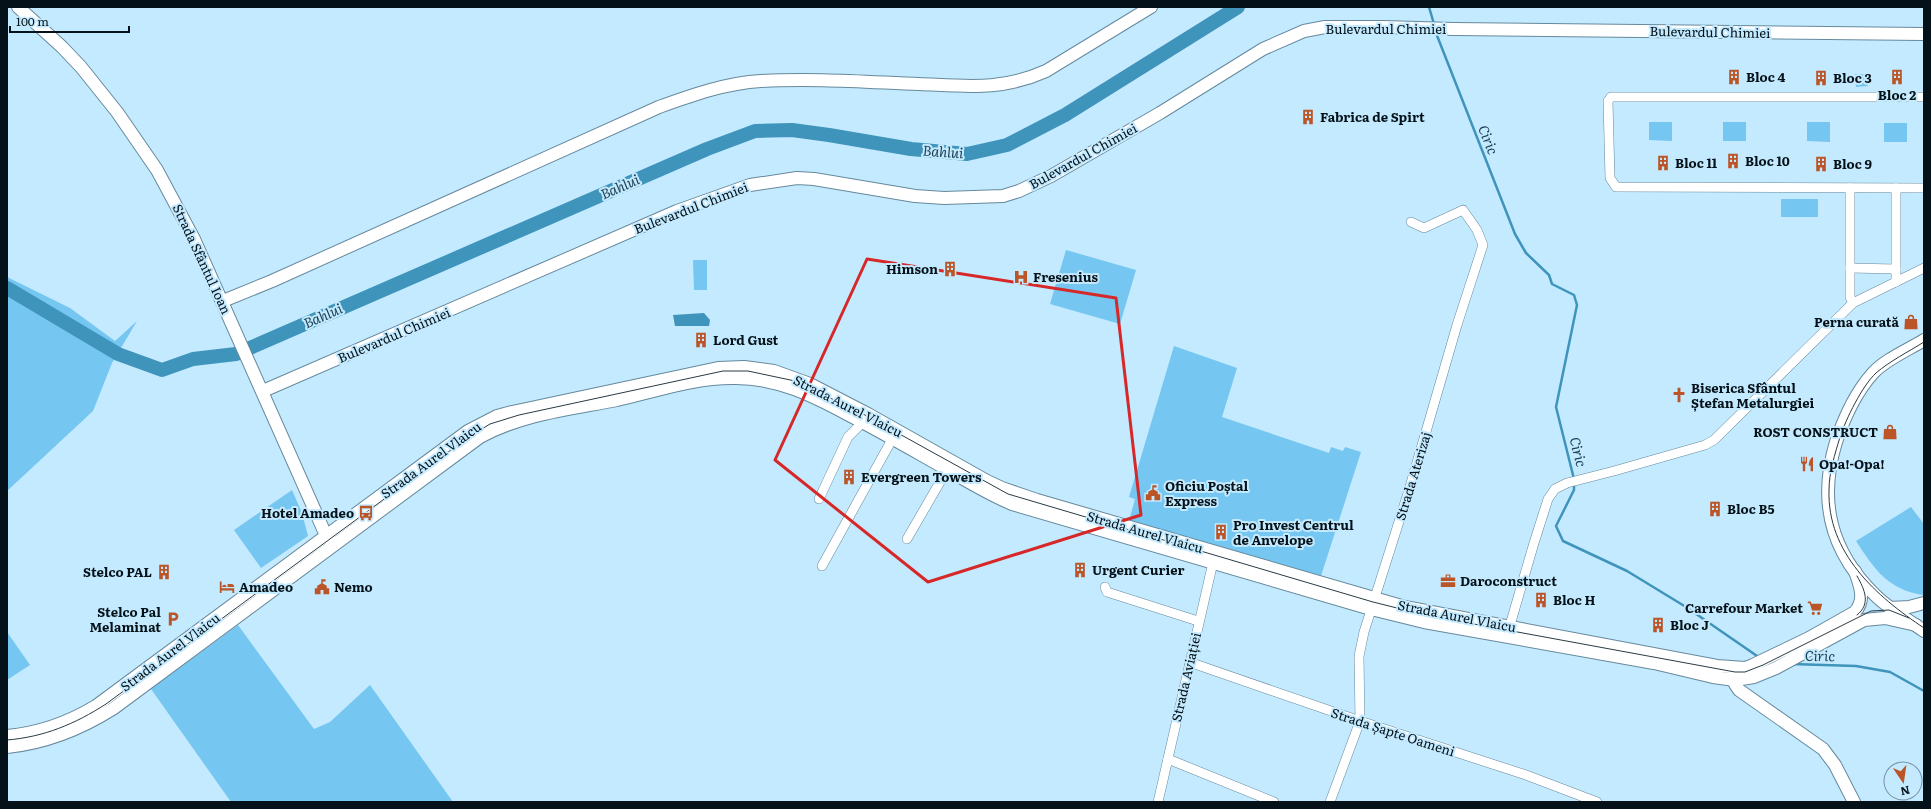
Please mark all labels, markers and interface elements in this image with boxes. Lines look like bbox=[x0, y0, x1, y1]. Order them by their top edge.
scale bar bbox=[10, 8, 129, 34]
text: 100 m bbox=[16, 12, 49, 30]
street label: Bulevardul Chimiei bbox=[1326, 19, 1447, 38]
street label: Bulevardul Chimiei bbox=[1649, 21, 1771, 42]
place label: Bloc 4 bbox=[1746, 67, 1785, 86]
building icon: Bloc 4 bbox=[1725, 68, 1743, 86]
place label: Bloc 3 bbox=[1833, 68, 1872, 87]
building icon: Bloc 2 bbox=[1888, 68, 1906, 86]
building icon: Bloc 3 bbox=[1812, 69, 1830, 87]
place label: Bloc 2 bbox=[1878, 85, 1916, 104]
place label: Fabrica de Spirt bbox=[1320, 107, 1425, 126]
building icon: Fabrica de Spirt bbox=[1299, 108, 1317, 126]
street label: Bulevardul Chimiei bbox=[1025, 118, 1141, 193]
water label: Ciric bbox=[1474, 122, 1504, 158]
water label: Bahlui bbox=[922, 140, 965, 162]
place label: Bloc 10 bbox=[1745, 151, 1790, 170]
building icon: Bloc 10 bbox=[1724, 152, 1742, 170]
place label: Bloc 11 bbox=[1675, 153, 1718, 172]
building icon: Bloc 11 bbox=[1654, 154, 1672, 172]
place label: Bloc 9 bbox=[1833, 154, 1872, 173]
building icon: Bloc 9 bbox=[1812, 155, 1830, 173]
water label: Bahlui bbox=[597, 168, 643, 204]
street label: Bulevardul Chimiei bbox=[631, 177, 751, 238]
street label: Strada Sfântul Ioan bbox=[169, 201, 236, 317]
place label: Himson bbox=[886, 259, 938, 278]
building icon: Himson bbox=[941, 260, 959, 278]
place label: Fresenius bbox=[1033, 267, 1098, 286]
hospital icon: Fresenius bbox=[1012, 268, 1030, 286]
water label: Bahlui bbox=[300, 297, 346, 333]
street label: Bulevardul Chimiei bbox=[334, 302, 454, 367]
place label: Perna curată bbox=[1814, 312, 1899, 331]
shop icon: Perna curată bbox=[1902, 313, 1920, 331]
place label: Lord Gust bbox=[713, 330, 779, 349]
building icon: Lord Gust bbox=[692, 331, 710, 349]
street label: Strada Aurel Vlaicu bbox=[790, 370, 906, 441]
place label: Biserica Sfântul Ștefan Metalurgiei bbox=[1691, 378, 1815, 412]
church icon: Biserica Sfântul Ștefan Metalurgiei bbox=[1670, 386, 1688, 404]
street label: Strada Aurel Vlaicu bbox=[377, 417, 485, 503]
place label: ROST CONSTRUCT bbox=[1753, 422, 1878, 441]
shop icon: ROST CONSTRUCT bbox=[1881, 423, 1899, 441]
street label: Strada Aterizaj bbox=[1390, 429, 1435, 522]
water label: Ciric bbox=[1566, 435, 1592, 469]
place label: Opa!-Opa! bbox=[1819, 454, 1885, 473]
restaurant icon: Opa!-Opa! bbox=[1798, 455, 1816, 473]
place label: Evergreen Towers bbox=[861, 467, 982, 486]
building icon: Evergreen Towers bbox=[840, 468, 858, 486]
place label: Oficiu Poștal Express bbox=[1165, 476, 1248, 510]
public building icon: Oficiu Poștal Express bbox=[1144, 484, 1162, 502]
place label: Bloc B5 bbox=[1727, 499, 1774, 518]
building icon: Bloc B5 bbox=[1706, 500, 1724, 518]
place label: Hotel Amadeo bbox=[261, 503, 354, 522]
bus stop icon: Hotel Amadeo bbox=[357, 504, 375, 522]
street label: Strada Aurel Vlaicu bbox=[1085, 506, 1205, 557]
place label: Pro Invest Centrul de Anvelope bbox=[1233, 515, 1354, 549]
building icon: Pro Invest Centrul de Anvelope bbox=[1212, 523, 1230, 541]
place label: Urgent Curier bbox=[1092, 560, 1185, 579]
building icon: Urgent Curier bbox=[1071, 561, 1089, 579]
place label: Stelco PAL bbox=[83, 562, 152, 581]
building icon: Stelco PAL bbox=[155, 563, 173, 581]
place label: Daroconstruct bbox=[1460, 571, 1557, 590]
office icon: Daroconstruct bbox=[1439, 572, 1457, 590]
place label: Amadeo bbox=[239, 577, 293, 596]
place label: Nemo bbox=[334, 577, 373, 596]
hotel icon: Amadeo bbox=[218, 578, 236, 596]
public building icon: Nemo bbox=[313, 578, 331, 596]
place label: Bloc H bbox=[1553, 590, 1595, 609]
building icon: Bloc H bbox=[1532, 591, 1550, 609]
street label: Strada Aurel Vlaicu bbox=[1396, 595, 1518, 636]
place label: Carrefour Market bbox=[1685, 598, 1803, 617]
supermarket icon: Carrefour Market bbox=[1806, 599, 1824, 617]
place label: Stelco Pal Melaminat bbox=[89, 602, 161, 636]
street label: Strada Aurel Vlaicu bbox=[116, 608, 223, 695]
parking icon: Stelco Pal Melaminat bbox=[164, 610, 182, 628]
place label: Bloc J bbox=[1670, 615, 1709, 634]
building icon: Bloc J bbox=[1649, 616, 1667, 634]
street label: Strada Aviației bbox=[1166, 630, 1205, 723]
water label: Ciric bbox=[1805, 645, 1836, 665]
street label: Strada Șapte Oameni bbox=[1329, 703, 1458, 761]
north arrow bbox=[1883, 761, 1923, 801]
text: N bbox=[1899, 783, 1912, 801]

